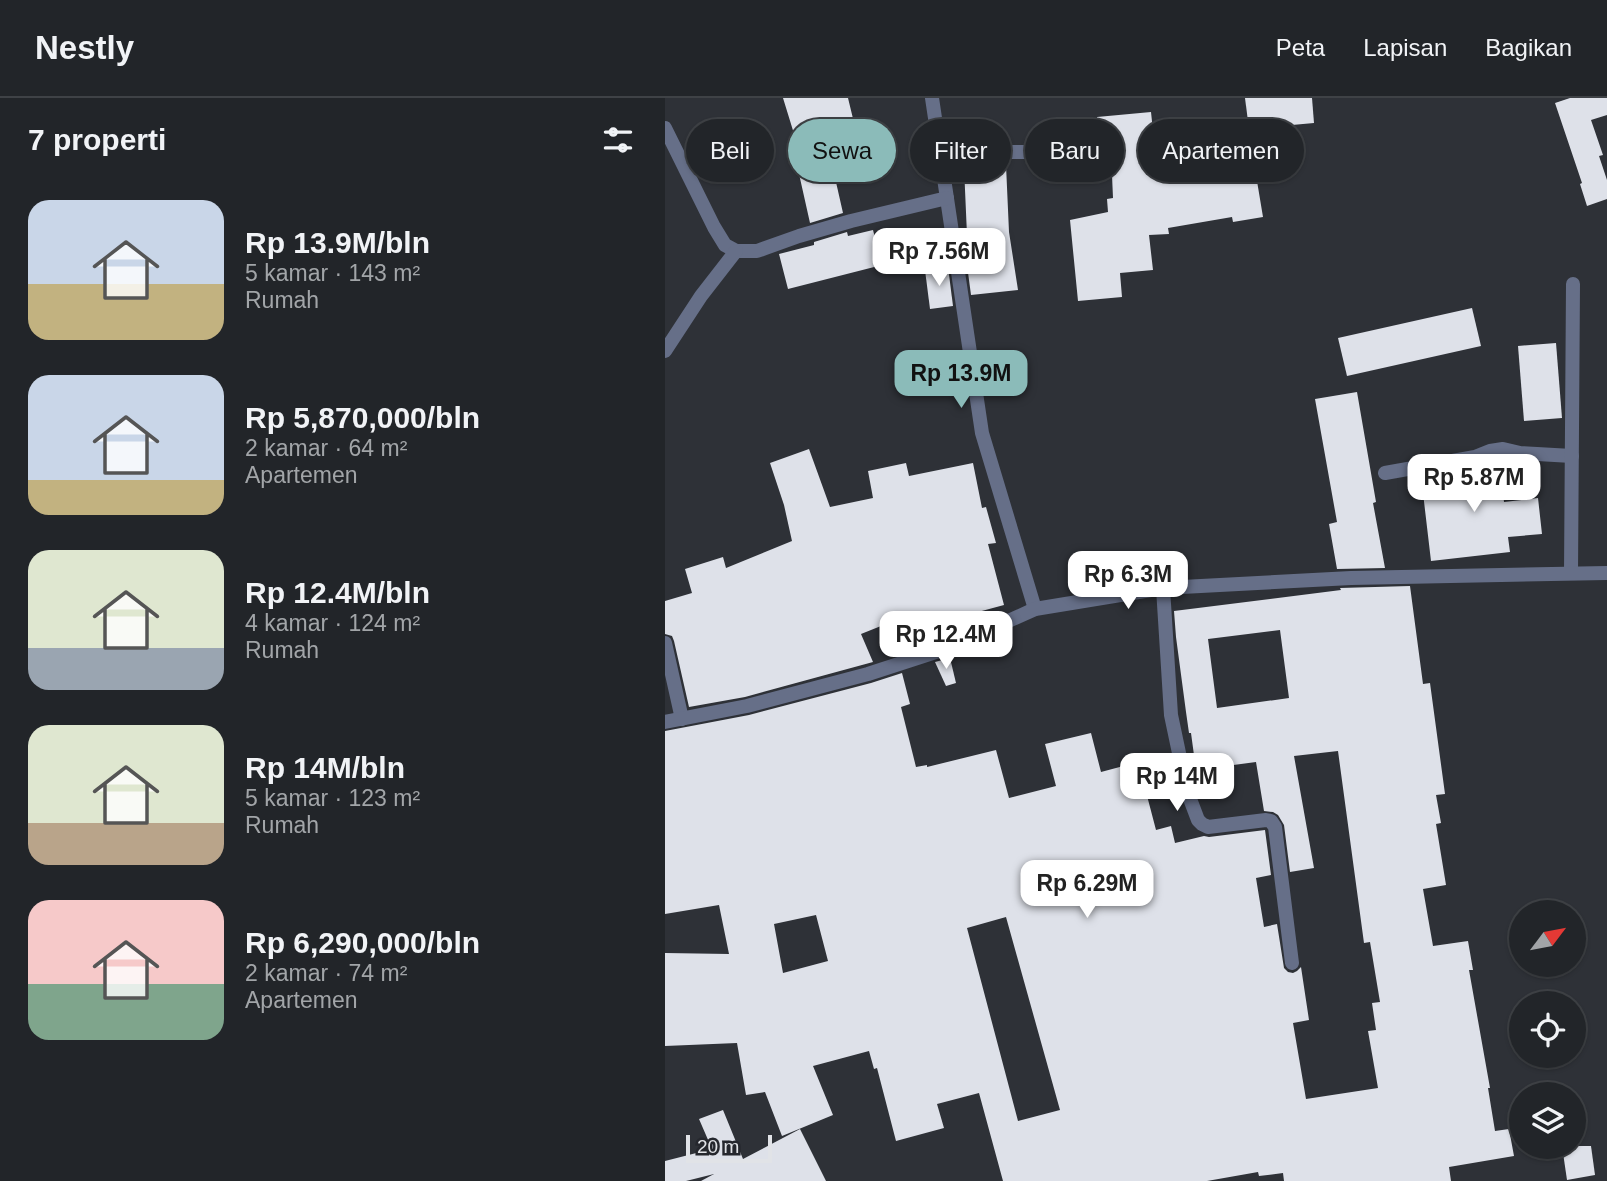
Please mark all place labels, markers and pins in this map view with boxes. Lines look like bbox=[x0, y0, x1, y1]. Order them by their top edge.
pin: Rp 7.56M bbox=[867, 228, 1011, 288]
pin: Rp 13.9M bbox=[889, 350, 1033, 410]
pin: Rp 5.87M bbox=[1402, 454, 1546, 514]
pin: Rp 6.3M bbox=[1063, 552, 1193, 611]
pin: Rp 12.4M bbox=[874, 612, 1018, 671]
pin: Rp 14M bbox=[1120, 754, 1234, 813]
pin: Rp 6.29M bbox=[1015, 860, 1159, 920]

